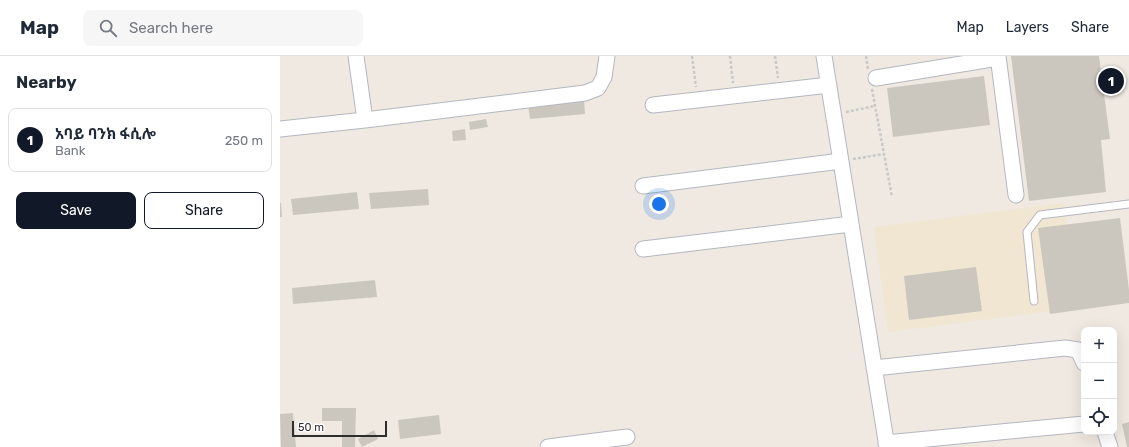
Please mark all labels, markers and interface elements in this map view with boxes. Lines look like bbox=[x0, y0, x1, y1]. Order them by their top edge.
search box bbox=[83, 10, 363, 46]
text: Map bbox=[20, 16, 59, 39]
icon: search bbox=[97, 17, 119, 39]
text: Search here bbox=[129, 19, 213, 37]
text: Map bbox=[957, 19, 984, 36]
text: Layers bbox=[1006, 19, 1049, 36]
text: Share bbox=[1071, 19, 1109, 36]
pin: 1 bbox=[1098, 66, 1124, 96]
text: Nearby bbox=[16, 72, 77, 92]
text: አባይ ባንክ ፋሲሎ bbox=[55, 125, 156, 143]
text: 1 bbox=[27, 133, 33, 148]
text: 250 m bbox=[225, 133, 263, 148]
text: Bank bbox=[55, 143, 85, 158]
button: Save bbox=[16, 192, 136, 229]
button: Share bbox=[144, 192, 264, 229]
your location bbox=[649, 194, 669, 214]
map controls bbox=[1081, 327, 1117, 435]
button: + bbox=[1081, 327, 1117, 363]
button: − bbox=[1081, 363, 1117, 399]
button: locate bbox=[1081, 399, 1117, 435]
scale bar bbox=[292, 419, 387, 438]
text: 50 m bbox=[298, 421, 324, 434]

